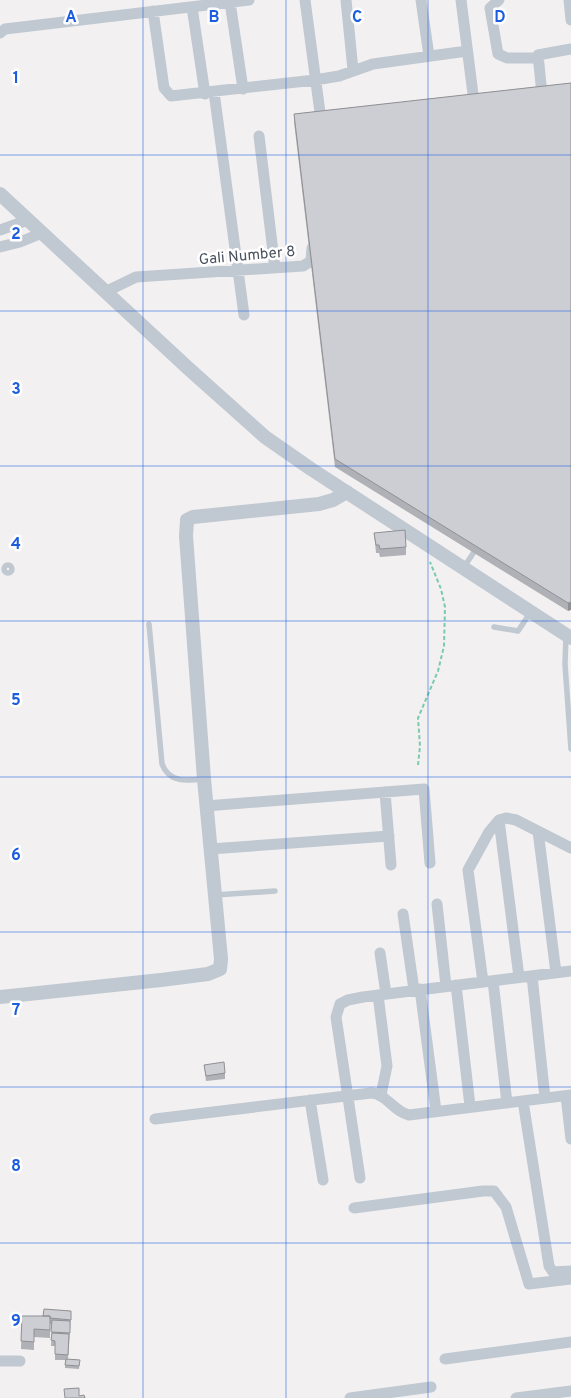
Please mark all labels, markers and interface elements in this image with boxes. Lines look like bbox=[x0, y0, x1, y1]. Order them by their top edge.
text: A bbox=[65, 8, 77, 28]
text: B bbox=[208, 8, 220, 28]
text: C bbox=[352, 8, 362, 28]
text: D bbox=[494, 8, 506, 28]
text: 1 bbox=[13, 69, 19, 89]
text: 2 bbox=[11, 225, 21, 245]
street label: Gali Number 8 bbox=[198, 243, 296, 270]
text: 3 bbox=[11, 380, 21, 400]
text: 4 bbox=[11, 535, 21, 555]
text: 5 bbox=[11, 691, 21, 711]
text: 6 bbox=[11, 846, 21, 866]
text: 7 bbox=[12, 1001, 20, 1021]
text: 8 bbox=[11, 1157, 21, 1177]
text: 9 bbox=[11, 1312, 21, 1332]

